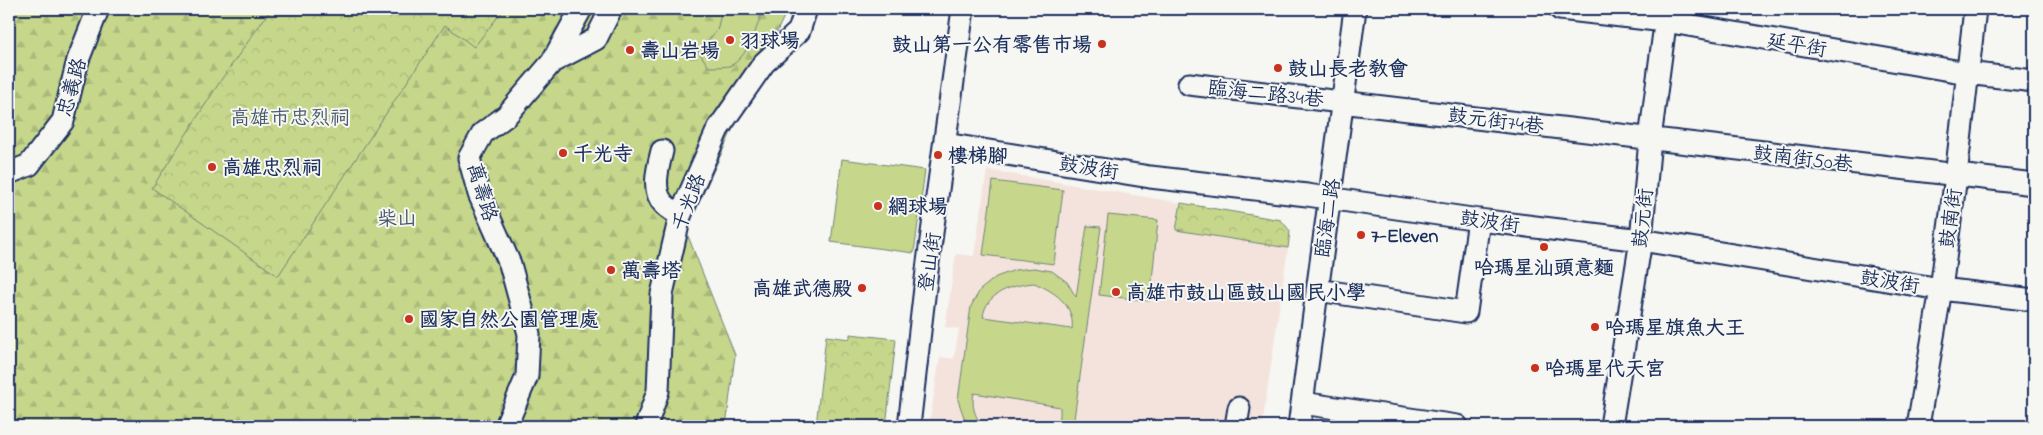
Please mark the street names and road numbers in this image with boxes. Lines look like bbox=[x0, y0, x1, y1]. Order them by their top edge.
street label: 延平街 bbox=[1765, 27, 1829, 66]
street label: 忠義路 bbox=[51, 54, 96, 121]
street label: 臨海二路34巷 bbox=[1206, 75, 1326, 116]
street label: 鼓元街74巷 bbox=[1446, 102, 1546, 143]
street label: 鼓南街50巷 bbox=[1751, 140, 1855, 181]
street label: 鼓波街 bbox=[1057, 150, 1121, 188]
street label: 萬壽路 bbox=[458, 160, 504, 227]
street label: 千光路 bbox=[666, 169, 715, 236]
street label: 臨海二路 bbox=[1310, 176, 1350, 260]
street label: 鼓元街 bbox=[1627, 187, 1662, 250]
street label: 鼓南街 bbox=[1934, 187, 1971, 250]
street label: 鼓波街 bbox=[1458, 205, 1521, 242]
street label: 登山街 bbox=[913, 231, 950, 294]
street label: 鼓波街 bbox=[1858, 264, 1922, 302]

